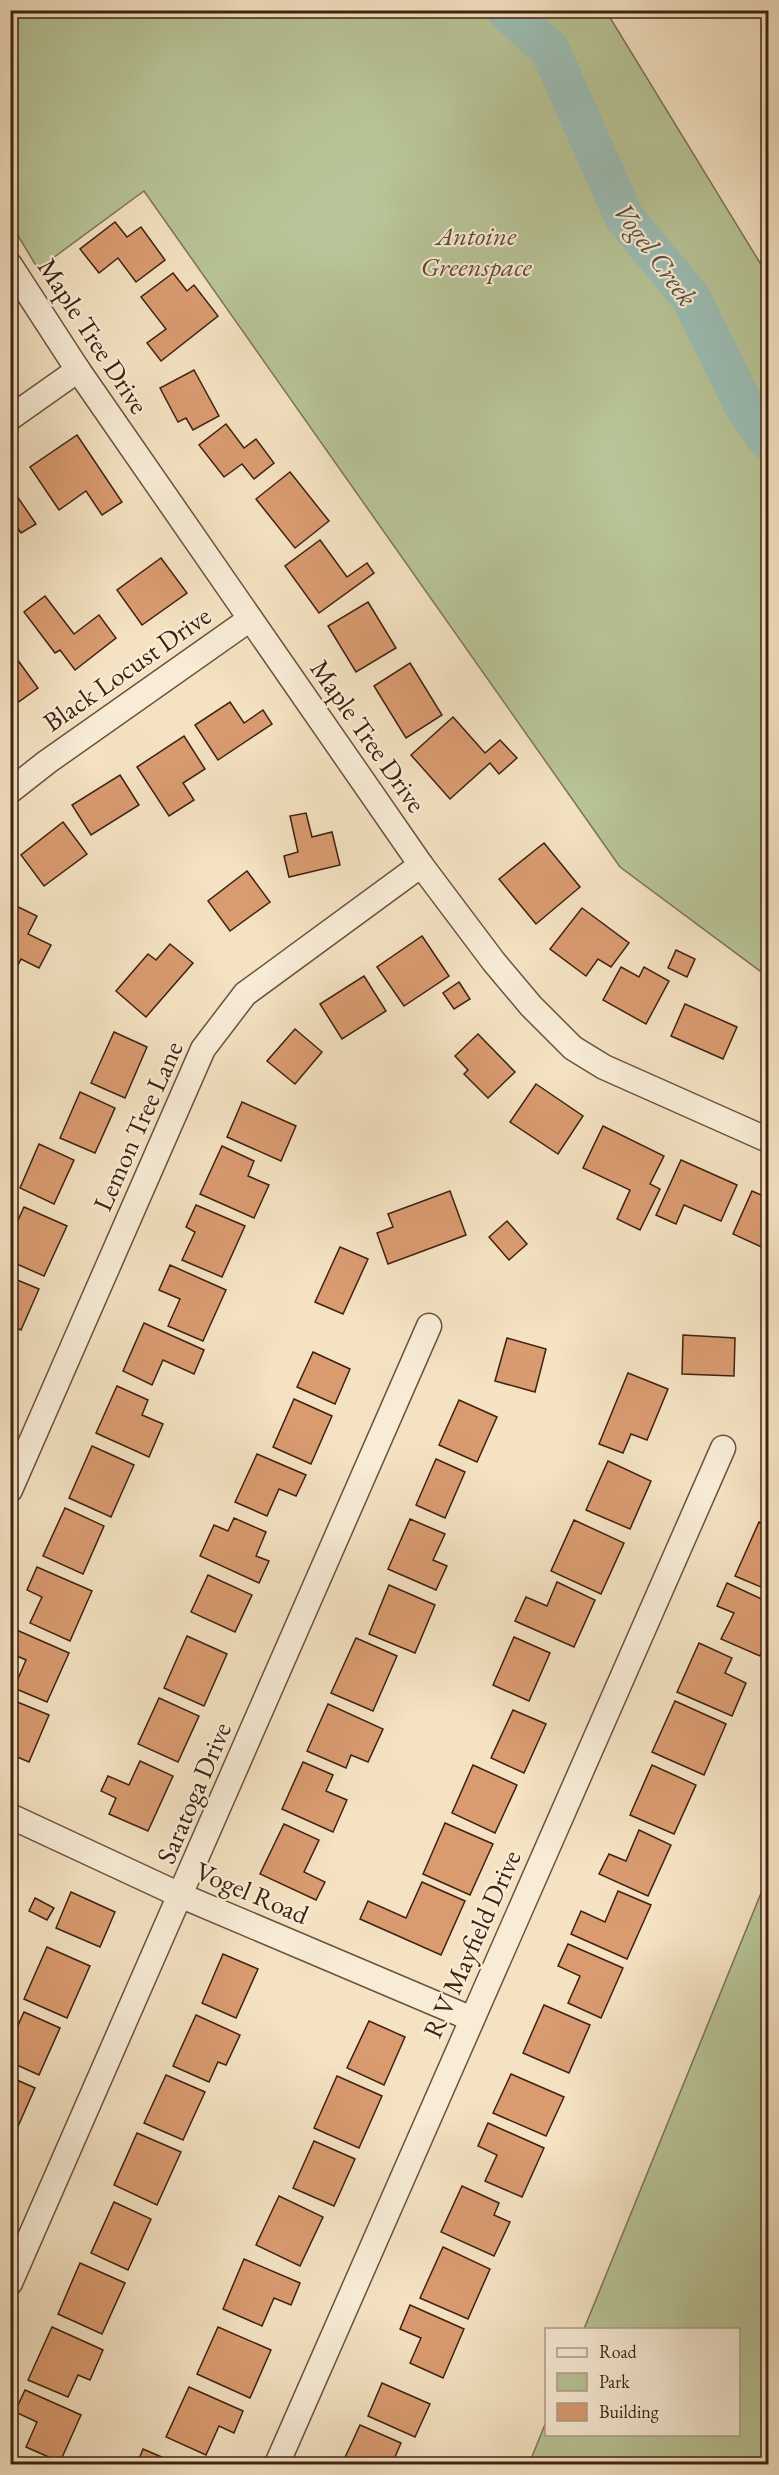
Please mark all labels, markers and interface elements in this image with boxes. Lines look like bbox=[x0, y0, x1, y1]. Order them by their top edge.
water label: Vogel Creek bbox=[606, 195, 706, 313]
park label: Antoine Greenspace bbox=[420, 218, 532, 284]
street label: Maple Tree Drive bbox=[30, 251, 157, 420]
street label: Black Locust Drive bbox=[36, 598, 217, 739]
street label: Maple Tree Drive bbox=[303, 652, 434, 819]
street label: Lemon Tree Lane bbox=[84, 1035, 191, 1216]
street label: Saratoga Drive bbox=[148, 1717, 239, 1869]
street label: R V Mayfield Drive bbox=[414, 1844, 529, 2043]
street label: Vogel Road bbox=[190, 1853, 314, 1932]
legend bbox=[545, 2328, 740, 2436]
text: Road bbox=[599, 2340, 638, 2363]
text: Park bbox=[599, 2370, 630, 2393]
text: Building bbox=[599, 2400, 659, 2423]

